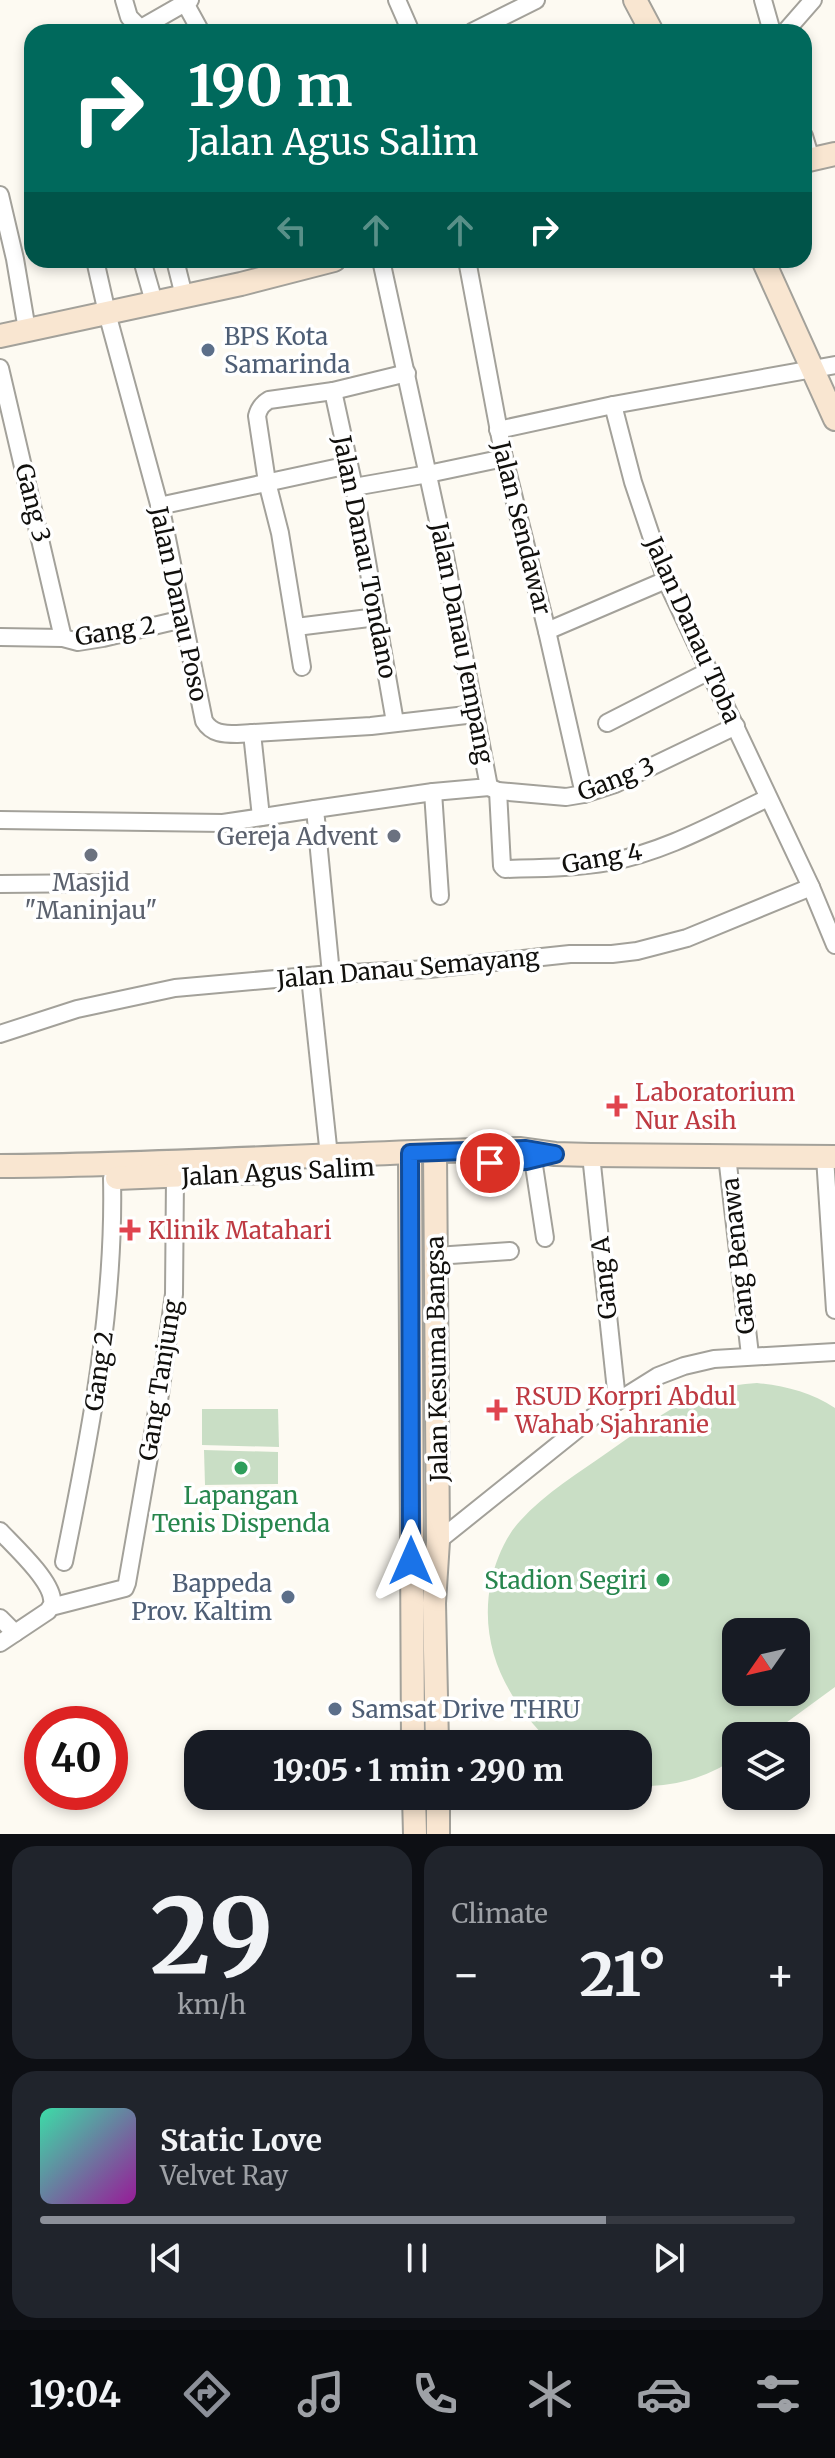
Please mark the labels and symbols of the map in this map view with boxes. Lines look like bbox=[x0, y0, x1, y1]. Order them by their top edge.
place label: BPS Kota Samarinda bbox=[224, 321, 350, 380]
marker: BPS Kota Samarinda bbox=[199, 341, 217, 359]
street label: Jalan Danau Tondano bbox=[326, 432, 404, 681]
street label: Jalan Sendawar bbox=[485, 437, 559, 618]
street label: Gang 3 bbox=[8, 461, 58, 545]
street label: Jalan Danau Poso bbox=[143, 503, 215, 704]
street label: Jalan Danau Jempang bbox=[423, 519, 501, 767]
street label: Jalan Danau Toba bbox=[638, 531, 748, 728]
street label: Gang 2 bbox=[73, 609, 157, 653]
street label: Gang 3 bbox=[573, 750, 659, 808]
place label: Gereja Advent bbox=[217, 821, 379, 852]
marker: Gereja Advent bbox=[385, 827, 403, 845]
street label: Gang 4 bbox=[560, 836, 645, 880]
marker: Masjid "Maninjau" bbox=[82, 846, 100, 864]
place label: Masjid "Maninjau" bbox=[25, 867, 157, 926]
street label: Jalan Danau Semayang bbox=[274, 941, 541, 995]
place label: Laboratorium Nur Asih bbox=[635, 1077, 795, 1136]
marker: Laboratorium Nur Asih bbox=[606, 1095, 628, 1117]
pin bbox=[456, 1129, 524, 1197]
street label: Jalan Agus Salim bbox=[179, 1151, 376, 1193]
street label: Gang Benawa bbox=[714, 1176, 762, 1336]
place label: Klinik Matahari bbox=[148, 1215, 332, 1246]
marker: Klinik Matahari bbox=[119, 1219, 141, 1241]
street label: Gang A bbox=[584, 1234, 624, 1321]
street label: Jalan Kesuma Bangsa bbox=[419, 1235, 455, 1483]
street label: Gang Tanjung bbox=[132, 1297, 188, 1463]
street label: Gang 2 bbox=[78, 1329, 120, 1413]
place label: RSUD Korpri Abdul Wahab Sjahranie bbox=[514, 1381, 736, 1440]
marker: RSUD Korpri Abdul Wahab Sjahranie bbox=[486, 1399, 508, 1421]
marker: Lapangan Tenis Dispenda bbox=[232, 1459, 250, 1477]
place label: Lapangan Tenis Dispenda bbox=[152, 1480, 330, 1539]
position arrow bbox=[369, 1519, 453, 1603]
place label: Stadion Segiri bbox=[484, 1565, 647, 1596]
place label: Bappeda Prov. Kaltim bbox=[131, 1568, 272, 1627]
marker: Stadion Segiri bbox=[654, 1571, 672, 1589]
marker: Bappeda Prov. Kaltim bbox=[279, 1588, 297, 1606]
north arrow bbox=[722, 1618, 810, 1706]
place label: Samsat Drive THRU bbox=[351, 1694, 580, 1725]
marker: Samsat Drive THRU bbox=[326, 1700, 344, 1718]
speed limit sign: 40 bbox=[24, 1706, 128, 1810]

